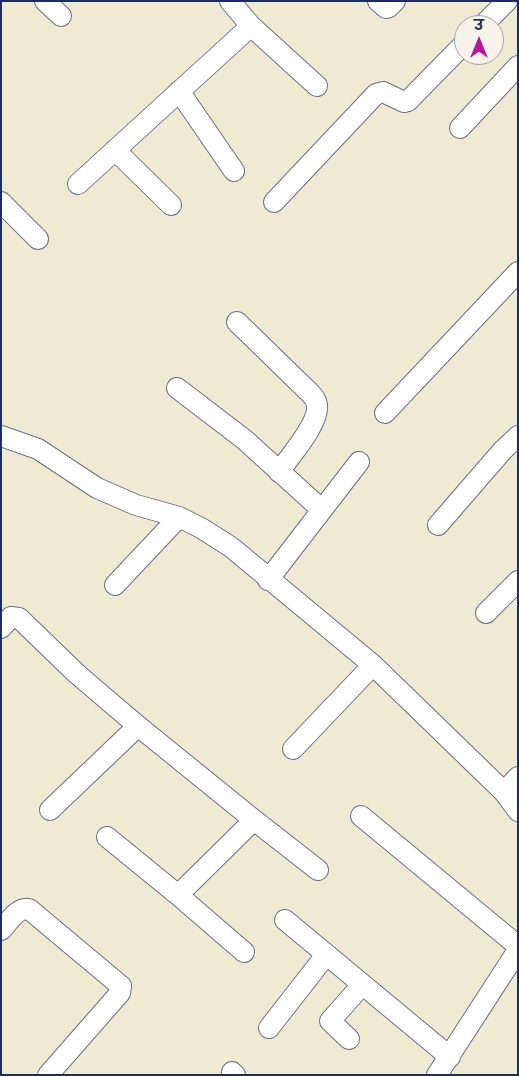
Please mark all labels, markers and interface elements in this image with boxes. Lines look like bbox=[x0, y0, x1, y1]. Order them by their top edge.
north arrow bbox=[454, 15, 504, 65]
text: उ bbox=[474, 17, 484, 34]

